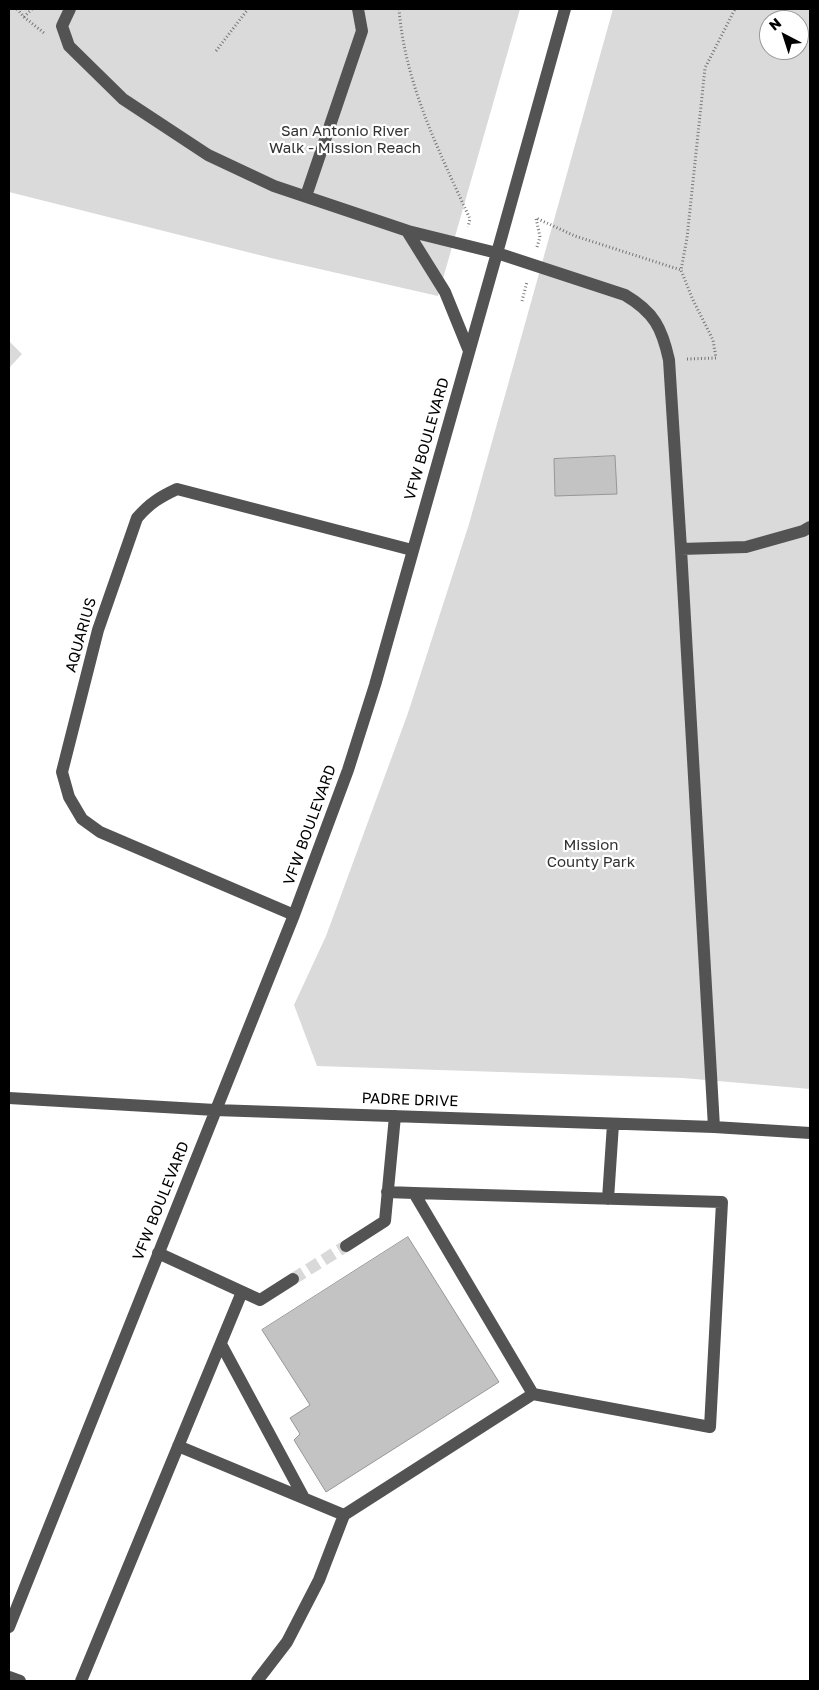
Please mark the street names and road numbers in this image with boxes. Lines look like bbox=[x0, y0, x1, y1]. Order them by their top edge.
street label: VFW BOULEVARD bbox=[401, 376, 453, 502]
street label: AQUARIUS bbox=[62, 596, 100, 674]
street label: VFW BOULEVARD bbox=[280, 762, 340, 888]
street label: PADRE DRIVE bbox=[361, 1089, 459, 1111]
street label: VFW BOULEVARD bbox=[129, 1139, 193, 1263]

